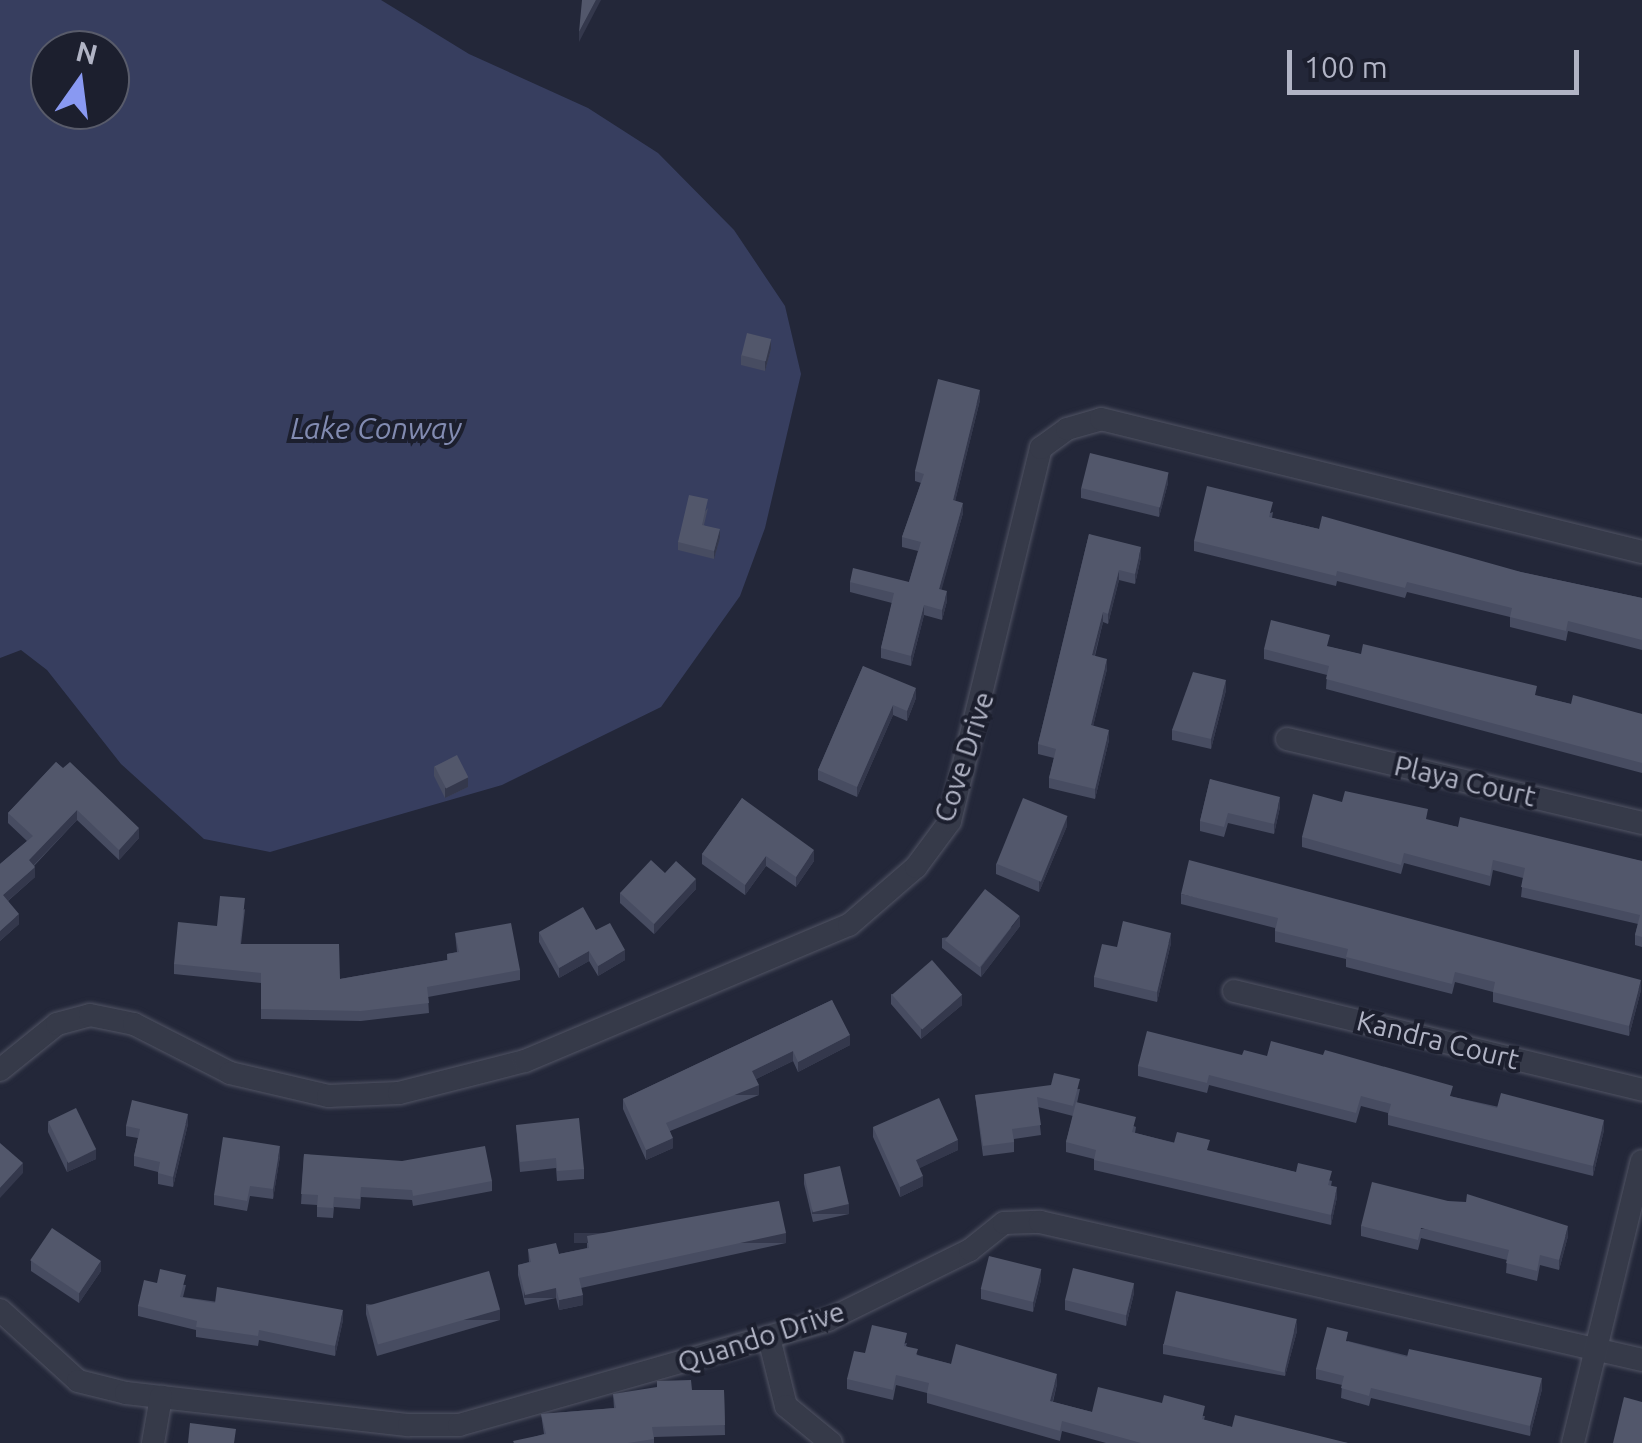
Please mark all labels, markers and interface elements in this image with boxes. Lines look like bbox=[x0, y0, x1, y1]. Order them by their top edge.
north arrow bbox=[30, 30, 130, 130]
scale bar bbox=[1292, 30, 1584, 92]
text: N bbox=[73, 35, 101, 70]
text: 100 m bbox=[1304, 50, 1388, 84]
water label: Lake Conway bbox=[291, 410, 461, 446]
street label: Cove Drive bbox=[927, 688, 1001, 826]
street label: Playa Court bbox=[1391, 748, 1539, 814]
street label: Kandra Court bbox=[1353, 1004, 1523, 1076]
street label: Quando Drive bbox=[673, 1294, 849, 1380]

